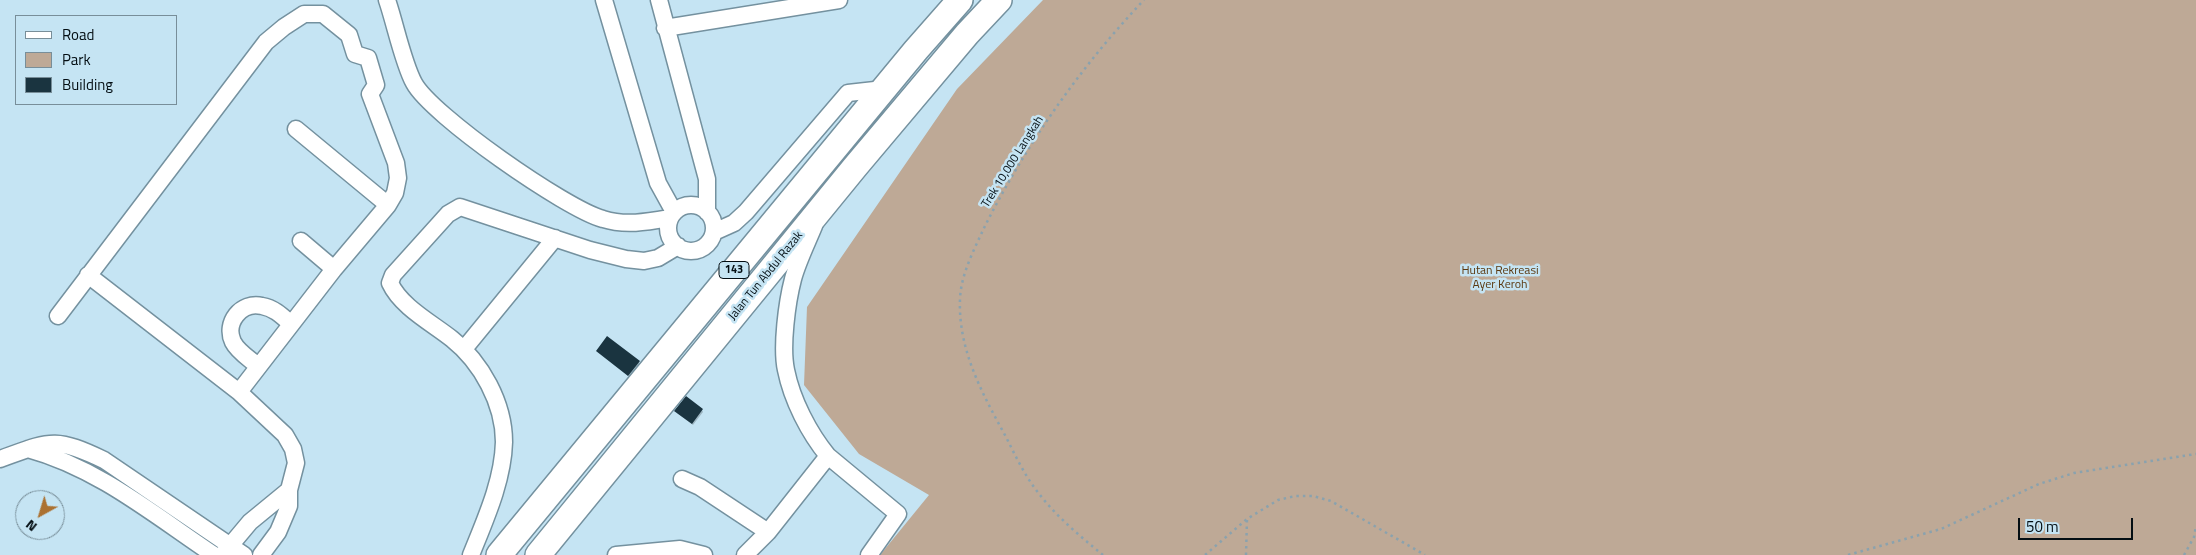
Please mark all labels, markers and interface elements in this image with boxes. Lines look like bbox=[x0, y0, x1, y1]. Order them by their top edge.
legend bbox=[15, 15, 178, 105]
text: Road bbox=[62, 23, 94, 46]
text: Park bbox=[62, 48, 91, 71]
text: Building bbox=[62, 73, 113, 96]
street label: Trek 10,000 Langkah bbox=[979, 114, 1047, 210]
street label: Jalan Tun Abdul Razak bbox=[726, 229, 806, 323]
road number: 143 bbox=[719, 262, 749, 278]
park label: Hutan Rekreasi Ayer Keroh bbox=[1461, 264, 1539, 292]
north arrow bbox=[15, 490, 65, 540]
scale bar bbox=[2021, 508, 2136, 540]
text: N bbox=[21, 515, 41, 537]
text: 50 m bbox=[2026, 515, 2059, 538]

